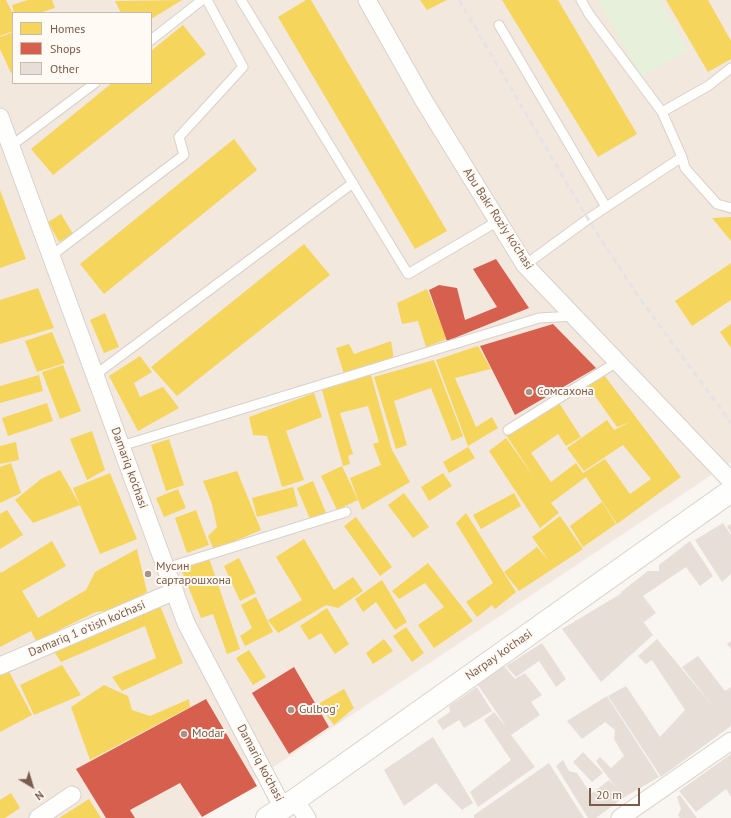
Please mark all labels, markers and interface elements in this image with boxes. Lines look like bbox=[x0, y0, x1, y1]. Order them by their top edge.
legend bbox=[12, 12, 152, 84]
text: Homes bbox=[50, 21, 85, 36]
text: Shops bbox=[50, 41, 81, 56]
text: Other bbox=[50, 61, 79, 76]
street label: Abu Bakr Roziy ko'chasi bbox=[460, 165, 536, 273]
place label: Сомсахона bbox=[537, 385, 594, 399]
marker: Сомсахона bbox=[524, 387, 534, 397]
street label: Damariq ko'chasi bbox=[108, 425, 150, 511]
place label: Мусин сартарошхона bbox=[156, 560, 231, 588]
marker: Мусин сартарошхона bbox=[143, 569, 153, 579]
street label: Damariq 1 o'tish ko'chasi bbox=[26, 598, 148, 660]
street label: Narpay ko'chasi bbox=[463, 627, 535, 683]
place label: Gulbog' bbox=[299, 703, 338, 717]
marker: Gulbog' bbox=[286, 705, 296, 715]
street label: Damariq ko'chasi bbox=[234, 722, 286, 804]
place label: Modar bbox=[192, 727, 224, 741]
marker: Modar bbox=[179, 729, 189, 739]
north arrow bbox=[12, 766, 52, 806]
scale bar bbox=[591, 780, 642, 806]
text: 20 m bbox=[596, 787, 622, 802]
text: N bbox=[32, 788, 47, 803]

